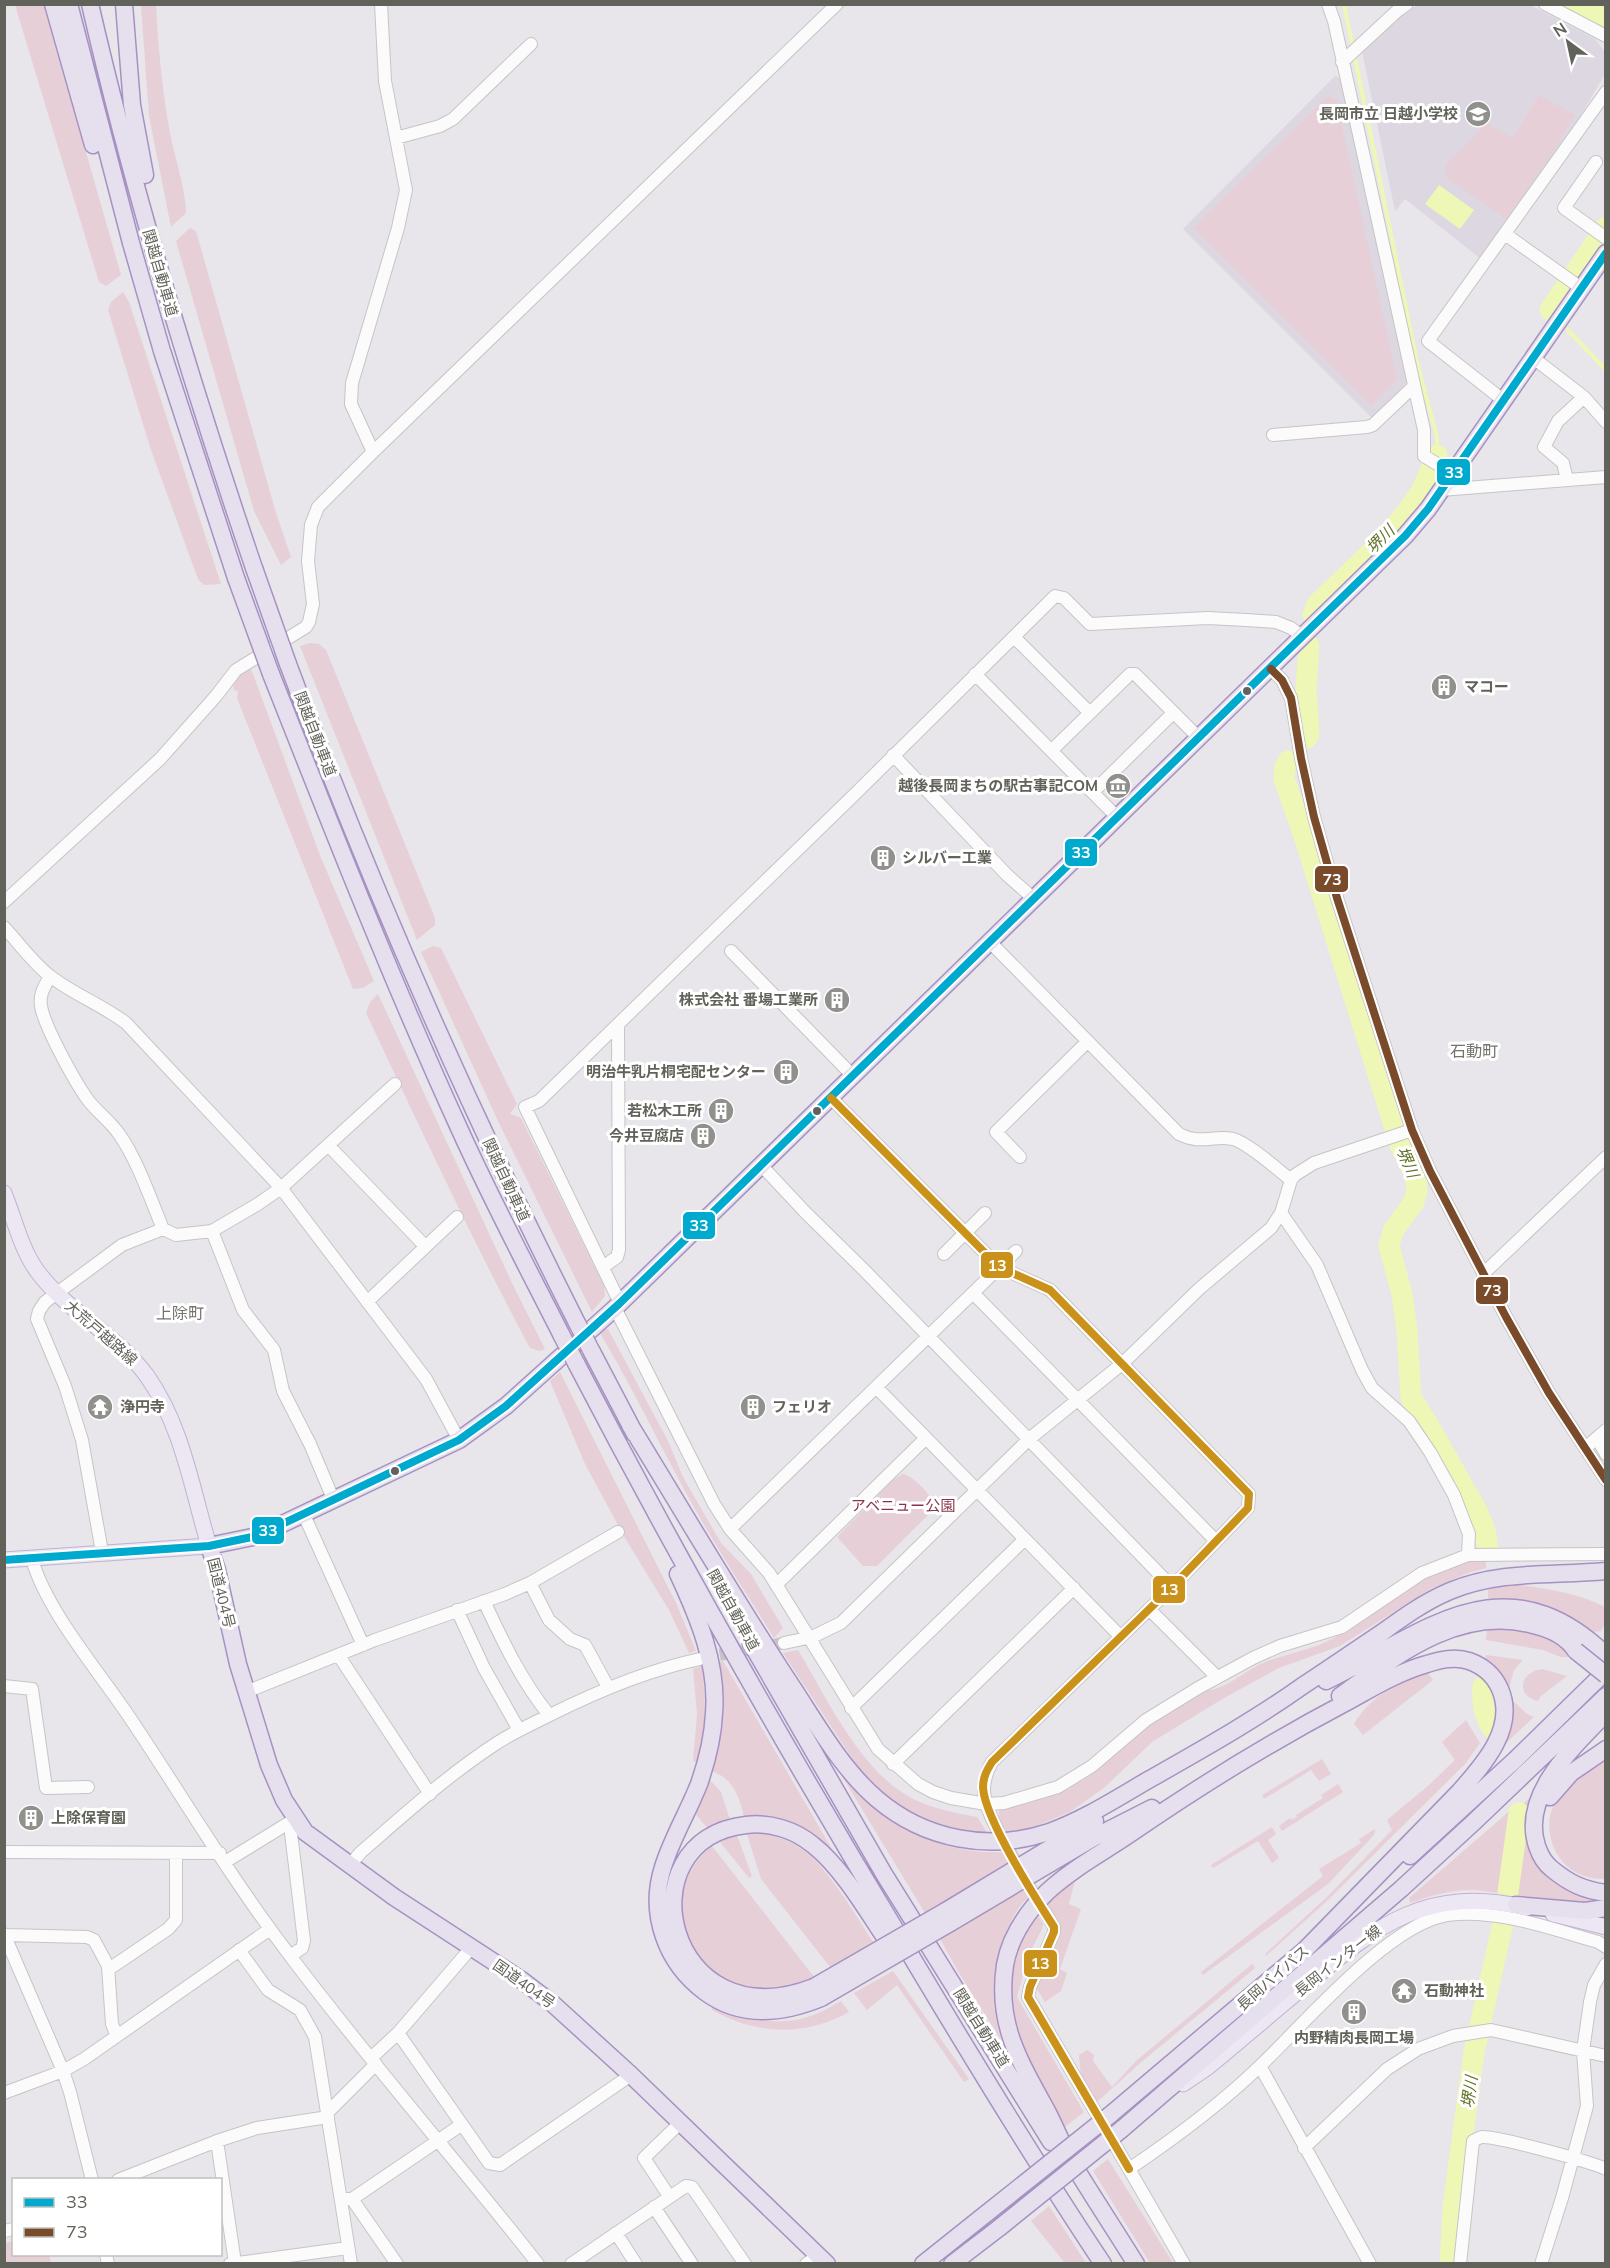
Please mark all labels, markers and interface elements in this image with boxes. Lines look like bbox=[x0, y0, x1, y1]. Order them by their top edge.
north arrow bbox=[1538, 12, 1598, 72]
text: N bbox=[1549, 18, 1570, 41]
school or university icon: 長岡市立 日越小学校 bbox=[1463, 99, 1493, 129]
place label: 長岡市立 日越小学校 bbox=[1319, 104, 1458, 123]
street label: 関越自動車道 bbox=[139, 227, 182, 319]
line badge: 33 bbox=[1436, 458, 1471, 486]
text: 33 bbox=[1444, 462, 1464, 482]
water label: 堺川 bbox=[1362, 519, 1400, 557]
building icon: マコー bbox=[1429, 672, 1459, 702]
place label: マコー bbox=[1464, 677, 1509, 696]
unlabelled marker bbox=[1241, 685, 1253, 697]
street label: 関越自動車道 bbox=[290, 688, 340, 779]
museum icon: 越後長岡まちの駅古事記COM bbox=[1103, 771, 1133, 801]
place label: 越後長岡まちの駅古事記COM bbox=[898, 776, 1098, 795]
line badge: 33 bbox=[1064, 838, 1098, 867]
text: 33 bbox=[1071, 842, 1091, 862]
building icon: シルバー工業 bbox=[868, 843, 898, 873]
place label: シルバー工業 bbox=[902, 848, 992, 867]
line badge: 73 bbox=[1314, 865, 1349, 893]
text: 73 bbox=[1322, 869, 1342, 889]
building icon: 株式会社 番場工業所 bbox=[822, 985, 852, 1015]
place label: 株式会社 番場工業所 bbox=[679, 990, 818, 1009]
district label: 石動町 bbox=[1450, 1041, 1498, 1061]
building icon: 明治牛乳片桐宅配センター bbox=[771, 1057, 801, 1087]
place label: 明治牛乳片桐宅配センター bbox=[586, 1062, 766, 1081]
building icon: 若松木工所 bbox=[706, 1096, 736, 1126]
place label: 若松木工所 bbox=[627, 1101, 702, 1120]
unlabelled marker bbox=[811, 1105, 823, 1117]
building icon: 今井豆腐店 bbox=[688, 1121, 718, 1151]
place label: 今井豆腐店 bbox=[609, 1126, 684, 1145]
street label: 関越自動車道 bbox=[479, 1135, 534, 1225]
water label: 堺川 bbox=[1393, 1143, 1424, 1182]
line badge: 33 bbox=[682, 1211, 716, 1240]
text: 33 bbox=[689, 1215, 709, 1235]
line badge: 13 bbox=[980, 1251, 1014, 1279]
text: 13 bbox=[987, 1255, 1007, 1275]
line badge: 73 bbox=[1475, 1276, 1509, 1305]
text: 73 bbox=[1482, 1280, 1502, 1300]
street label: 大荒戸越路線 bbox=[61, 1296, 142, 1369]
district label: 上除町 bbox=[156, 1303, 204, 1323]
temple icon: 浄円寺 bbox=[85, 1392, 115, 1422]
building icon: フェリオ bbox=[738, 1392, 768, 1422]
place label: 浄円寺 bbox=[120, 1397, 165, 1416]
place label: フェリオ bbox=[772, 1397, 832, 1416]
unlabelled marker bbox=[389, 1465, 401, 1477]
park label: アベニュー公園 bbox=[851, 1496, 955, 1515]
line badge: 33 bbox=[251, 1516, 285, 1545]
text: 33 bbox=[258, 1520, 278, 1540]
street label: 国道404号 bbox=[204, 1556, 239, 1630]
street label: 関越自動車道 bbox=[703, 1566, 764, 1654]
line badge: 13 bbox=[1152, 1575, 1186, 1604]
text: 13 bbox=[1159, 1579, 1179, 1599]
building icon: 上除保育園 bbox=[16, 1803, 46, 1833]
place label: 上除保育園 bbox=[51, 1808, 126, 1827]
street label: 長岡インター線 bbox=[1290, 1921, 1385, 2000]
street label: 長岡バイパス bbox=[1233, 1941, 1313, 2014]
line badge: 13 bbox=[1023, 1949, 1058, 1978]
text: 13 bbox=[1030, 1953, 1050, 1973]
street label: 国道404号 bbox=[489, 1955, 559, 2012]
temple icon: 石動神社 bbox=[1389, 1976, 1419, 2006]
place label: 石動神社 bbox=[1424, 1981, 1484, 2000]
street label: 関越自動車道 bbox=[950, 1985, 1013, 2071]
building icon: 内野精肉長岡工場 bbox=[1339, 1997, 1369, 2027]
place label: 内野精肉長岡工場 bbox=[1294, 2028, 1414, 2047]
water label: 堺川 bbox=[1457, 2073, 1481, 2109]
legend bbox=[12, 2178, 222, 2256]
text: 33 bbox=[66, 2190, 88, 2213]
text: 73 bbox=[66, 2220, 88, 2243]

